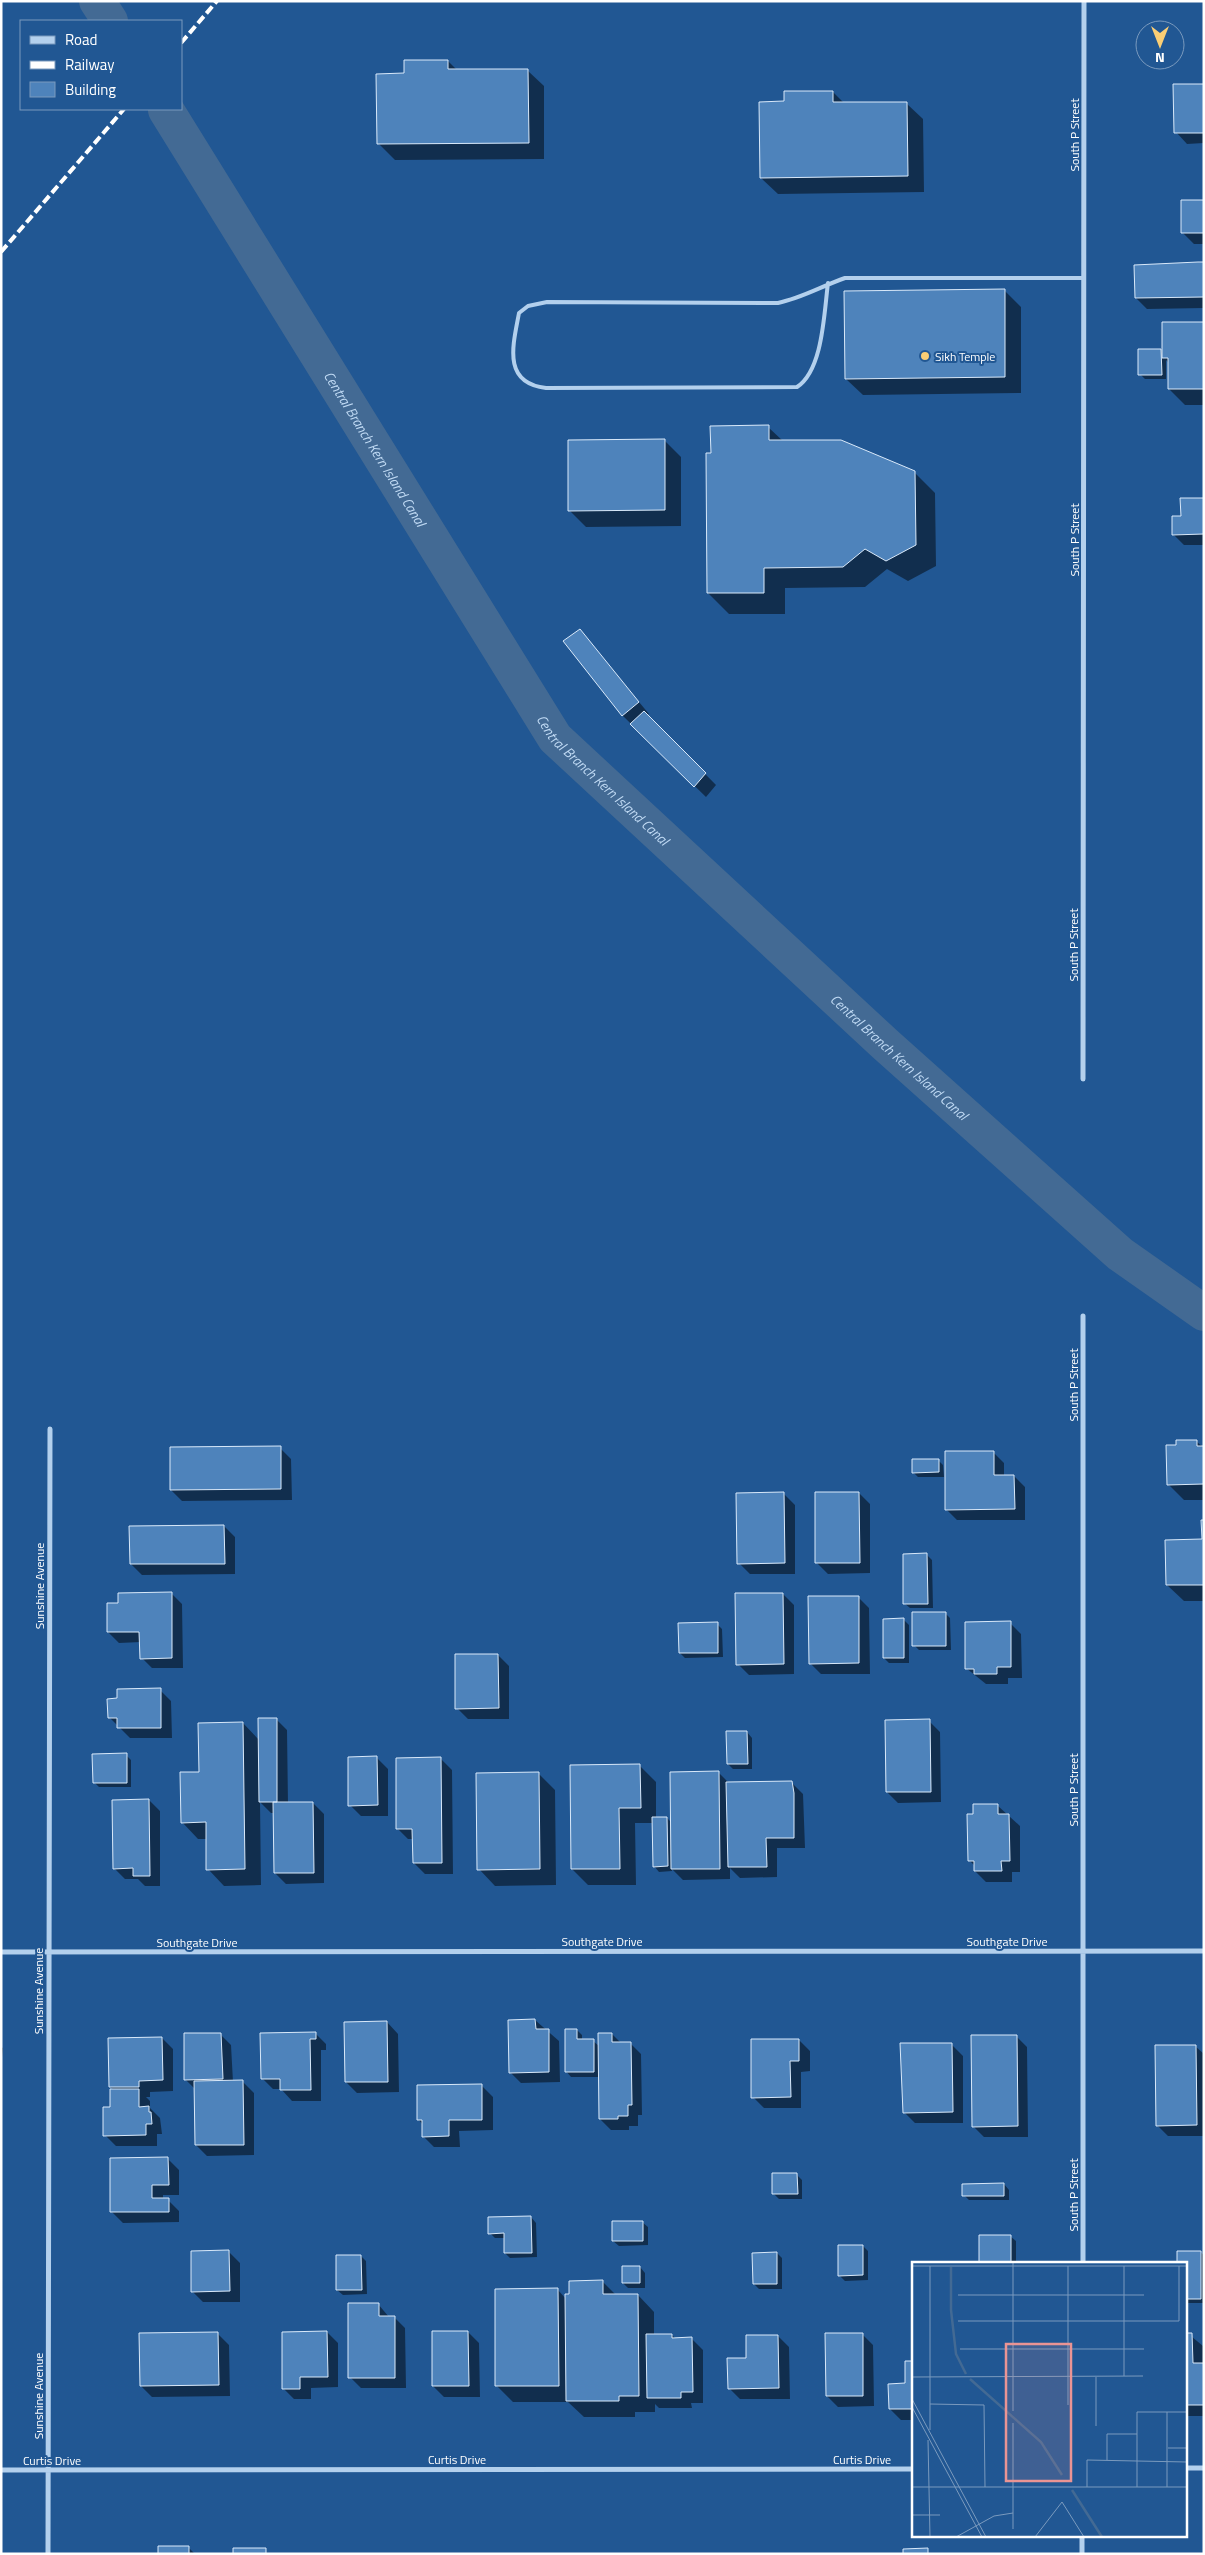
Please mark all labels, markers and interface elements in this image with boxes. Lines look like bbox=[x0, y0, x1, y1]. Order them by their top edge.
legend bbox=[20, 20, 182, 110]
north arrow bbox=[1135, 20, 1185, 70]
text: Road bbox=[65, 28, 97, 51]
text: N bbox=[1155, 48, 1165, 69]
text: Railway bbox=[65, 53, 115, 76]
text: Building bbox=[65, 78, 116, 101]
street label: South P Street bbox=[1065, 98, 1084, 172]
place label: Sikh Temple bbox=[935, 347, 995, 366]
marker: Sikh Temple bbox=[919, 350, 931, 362]
water label: Central Branch Kern Island Canal bbox=[319, 367, 433, 532]
street label: South P Street bbox=[1065, 503, 1084, 577]
water label: Central Branch Kern Island Canal bbox=[532, 710, 676, 851]
street label: South P Street bbox=[1064, 908, 1083, 982]
water label: Central Branch Kern Island Canal bbox=[826, 988, 975, 1126]
street label: South P Street bbox=[1064, 1348, 1083, 1422]
street label: Sunshine Avenue bbox=[30, 1543, 49, 1629]
street label: South P Street bbox=[1064, 1753, 1083, 1827]
street label: Southgate Drive bbox=[561, 1932, 643, 1951]
street label: Southgate Drive bbox=[966, 1932, 1048, 1951]
street label: Southgate Drive bbox=[156, 1933, 238, 1952]
street label: Sunshine Avenue bbox=[29, 1948, 48, 2034]
street label: South P Street bbox=[1064, 2158, 1083, 2232]
inset map bbox=[912, 2262, 1188, 2538]
street label: Sunshine Avenue bbox=[29, 2353, 48, 2439]
street label: Curtis Drive bbox=[428, 2450, 486, 2469]
street label: Curtis Drive bbox=[833, 2450, 891, 2469]
street label: Curtis Drive bbox=[23, 2451, 81, 2470]

